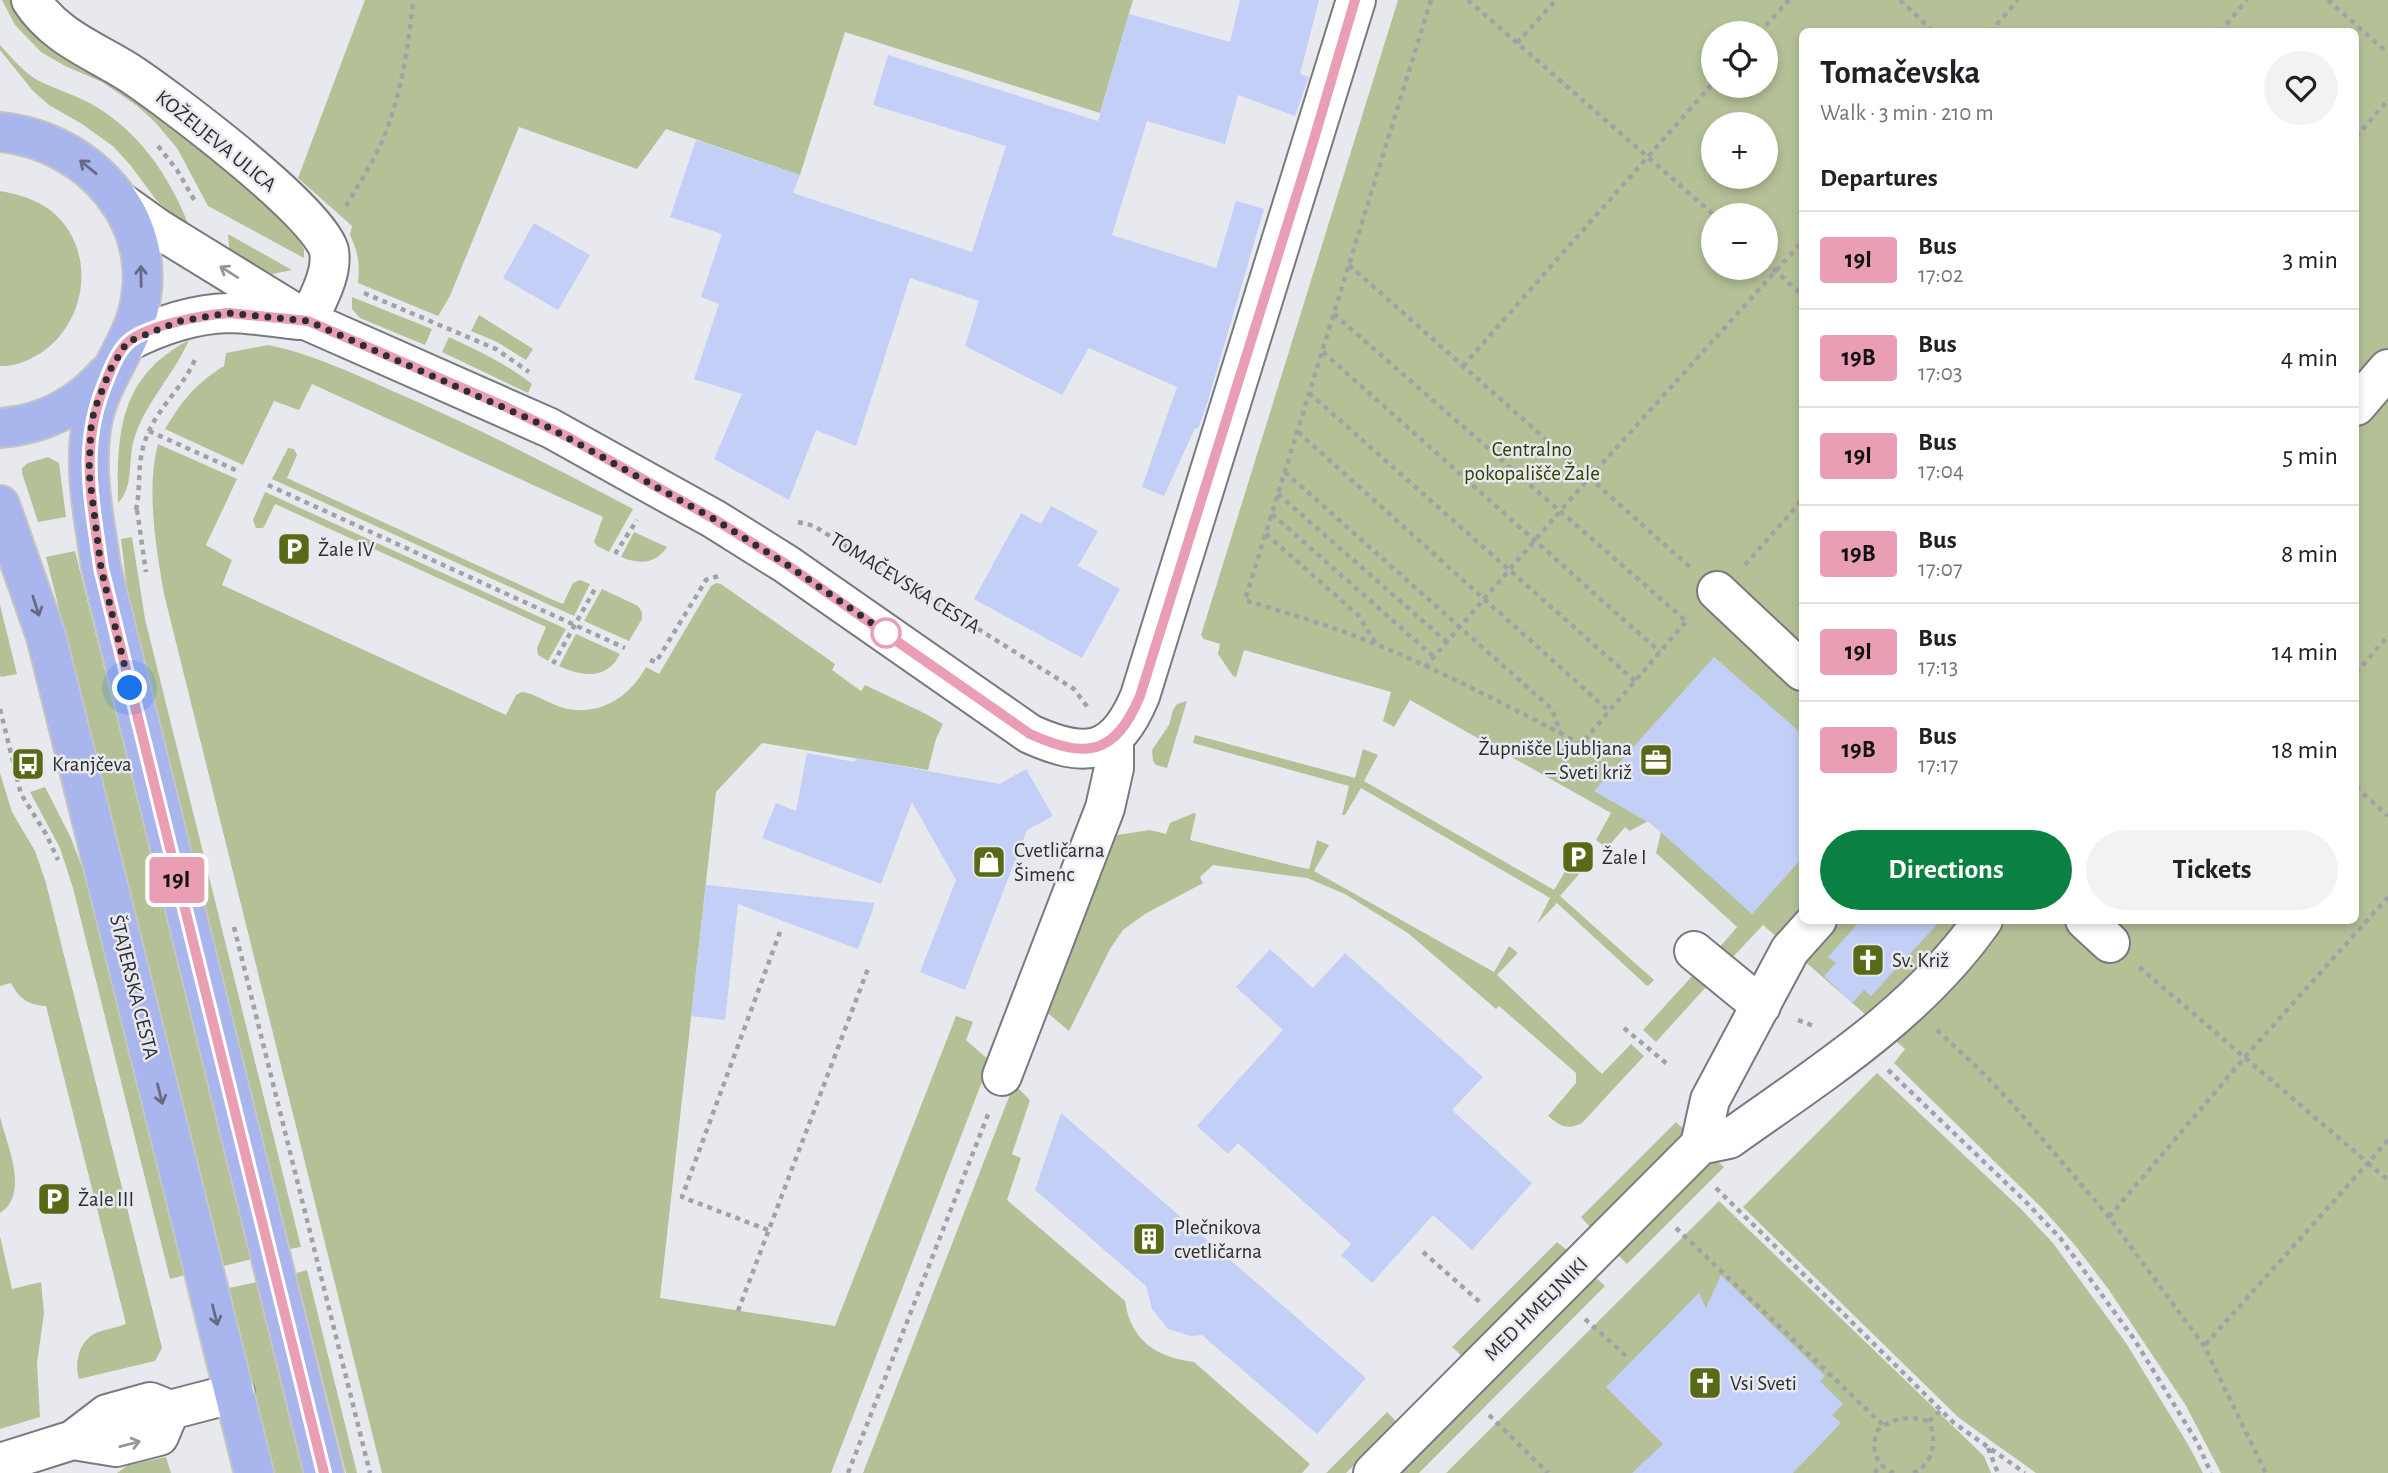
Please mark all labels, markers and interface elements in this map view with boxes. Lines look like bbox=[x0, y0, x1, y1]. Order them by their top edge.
map controls bbox=[1701, 21, 1778, 280]
button: locate bbox=[1701, 21, 1778, 98]
button: heart bbox=[2264, 51, 2338, 125]
text: Tomačevska bbox=[1820, 57, 1980, 90]
street label: KOŽELJEVA ULICA bbox=[152, 85, 281, 196]
text: Walk · 3 min · 210 m bbox=[1820, 102, 1994, 125]
button: + bbox=[1701, 112, 1778, 189]
one-way arrow bbox=[80, 160, 98, 175]
text: Departures bbox=[1820, 165, 1938, 191]
button: − bbox=[1701, 203, 1778, 280]
text: Bus bbox=[1918, 233, 1957, 259]
text: 3 min bbox=[2282, 247, 2338, 273]
text: 19I bbox=[1845, 248, 1872, 272]
text: 17:02 bbox=[1918, 264, 1963, 287]
one-way arrow bbox=[134, 265, 147, 288]
one-way arrow bbox=[220, 265, 240, 279]
text: Bus bbox=[1918, 331, 1957, 357]
text: 4 min bbox=[2281, 345, 2338, 371]
text: 19B bbox=[1841, 346, 1876, 370]
text: 17:03 bbox=[1918, 362, 1962, 385]
text: Bus bbox=[1918, 429, 1957, 455]
park label: Centralno pokopališče Žale bbox=[1464, 439, 1600, 484]
text: 5 min bbox=[2282, 443, 2338, 469]
text: 19I bbox=[1845, 444, 1872, 468]
text: 17:04 bbox=[1918, 460, 1964, 483]
street label: TOMAČEVSKA CESTA bbox=[826, 527, 985, 638]
text: Bus bbox=[1918, 527, 1957, 553]
parking icon: Žale IV bbox=[275, 530, 313, 568]
place label: Žale IV bbox=[318, 537, 374, 560]
text: 8 min bbox=[2281, 541, 2338, 567]
text: 19B bbox=[1841, 542, 1876, 566]
text: 17:07 bbox=[1918, 558, 1963, 581]
one-way arrow bbox=[31, 594, 44, 616]
unlabelled marker bbox=[871, 618, 901, 648]
text: Bus bbox=[1918, 625, 1957, 651]
text: 14 min bbox=[2272, 639, 2338, 665]
text: 19I bbox=[1845, 640, 1872, 664]
text: 17:13 bbox=[1918, 656, 1958, 679]
your location bbox=[112, 670, 147, 705]
text: Bus bbox=[1918, 723, 1957, 749]
place label: Župnišče Ljubljana – Sveti križ bbox=[1479, 736, 1632, 783]
text: 18 min bbox=[2272, 737, 2338, 763]
text: 19B bbox=[1841, 738, 1876, 762]
office icon: Župnišče Ljubljana – Sveti križ bbox=[1637, 741, 1675, 779]
bus stop icon: Kranjčeva bbox=[9, 745, 47, 783]
place label: Kranjčeva bbox=[52, 754, 132, 775]
text: 17:17 bbox=[1918, 754, 1958, 777]
button: Directions bbox=[1820, 830, 2072, 910]
button: Tickets bbox=[2086, 830, 2338, 910]
parking icon: Žale I bbox=[1559, 838, 1597, 876]
place label: Cvetličarna Šimenc bbox=[1014, 840, 1105, 885]
shop icon: Cvetličarna Šimenc bbox=[970, 843, 1008, 881]
place label: Žale I bbox=[1602, 845, 1647, 868]
line badge: 19I bbox=[137, 857, 217, 903]
text: 19I bbox=[163, 868, 191, 892]
street label: ŠTAJERSKA CESTA bbox=[106, 912, 164, 1061]
church icon: Sv. Križ bbox=[1849, 941, 1887, 979]
place label: Sv. Križ bbox=[1892, 950, 1949, 971]
one-way arrow bbox=[154, 1082, 167, 1105]
parking icon: Žale III bbox=[35, 1180, 73, 1218]
place label: Žale III bbox=[78, 1187, 134, 1210]
place label: Plečnikova cvetličarna bbox=[1174, 1217, 1262, 1262]
building icon: Plečnikova cvetličarna bbox=[1130, 1220, 1168, 1258]
street label: MED HMELJNIKI bbox=[1480, 1253, 1592, 1365]
one-way arrow bbox=[209, 1303, 222, 1326]
church icon: Vsi Sveti bbox=[1686, 1364, 1724, 1402]
place label: Vsi Sveti bbox=[1730, 1373, 1797, 1394]
one-way arrow bbox=[119, 1436, 141, 1449]

